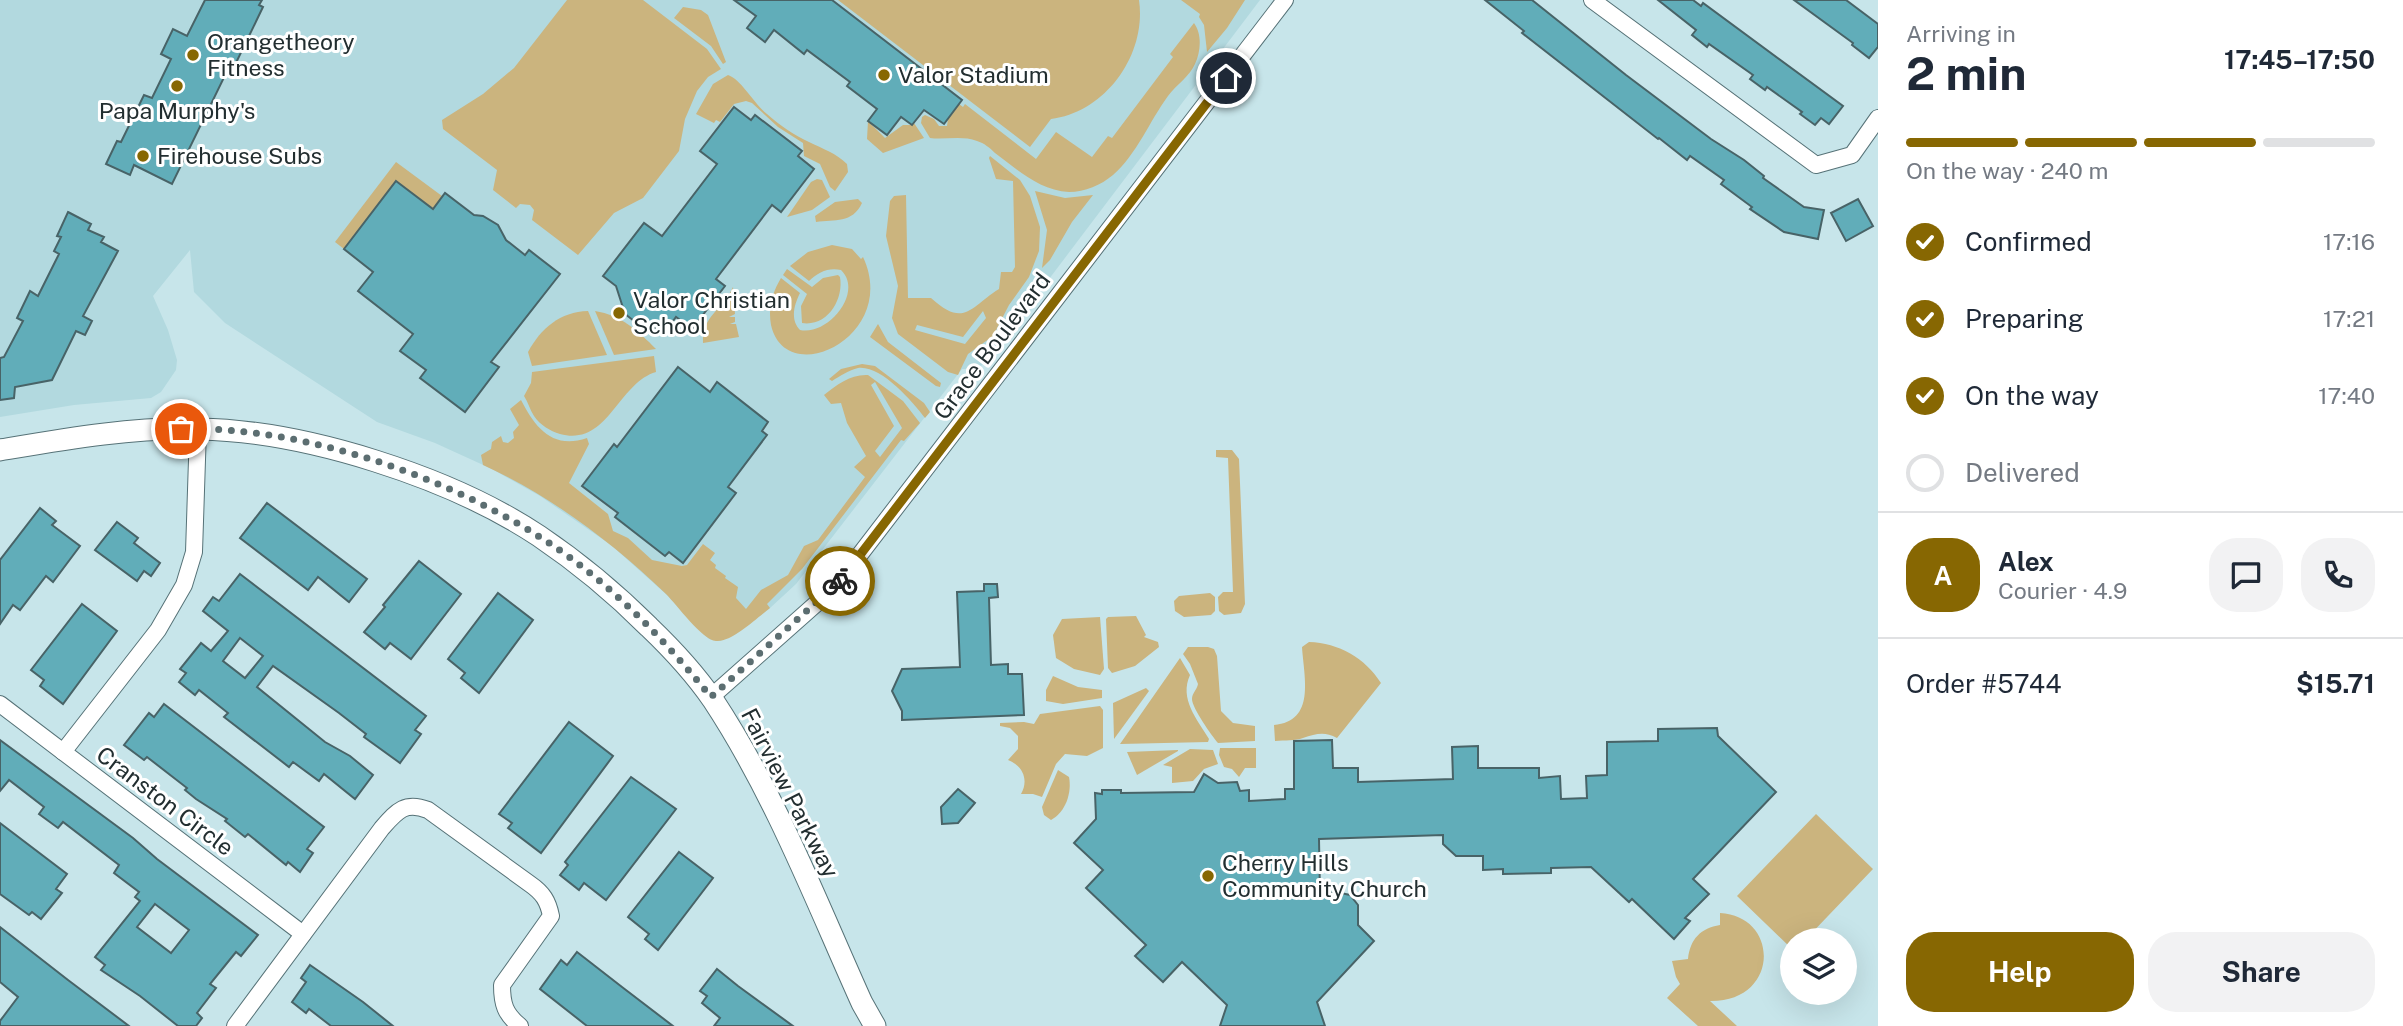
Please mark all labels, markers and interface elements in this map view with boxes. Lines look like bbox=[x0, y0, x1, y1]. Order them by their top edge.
text: Arriving in bbox=[1906, 20, 2016, 47]
place label: Orangetheory Fitness bbox=[207, 28, 355, 81]
text: 17:45–17:50 bbox=[2224, 44, 2375, 75]
text: 2 min bbox=[1906, 46, 2026, 100]
marker: Orangetheory Fitness bbox=[185, 47, 201, 63]
pin bbox=[1196, 48, 1256, 108]
icon: home bbox=[1207, 59, 1245, 97]
place label: Valor Stadium bbox=[898, 61, 1049, 88]
marker: Valor Stadium bbox=[876, 67, 892, 83]
marker: Papa Murphy's bbox=[169, 78, 185, 94]
place label: Papa Murphy's bbox=[99, 97, 255, 124]
place label: Firehouse Subs bbox=[157, 142, 322, 169]
marker: Firehouse Subs bbox=[135, 148, 151, 164]
text: On the way · 240 m bbox=[1906, 157, 2108, 184]
icon: check bbox=[1906, 223, 1944, 261]
text: Confirmed bbox=[1965, 226, 2092, 257]
text: 17:16 bbox=[2323, 228, 2375, 255]
street label: Grace Boulevard bbox=[928, 267, 1056, 424]
place label: Valor Christian School bbox=[633, 286, 790, 339]
icon: check bbox=[1906, 300, 1944, 338]
text: Preparing bbox=[1965, 303, 2084, 334]
marker: Valor Christian School bbox=[611, 305, 627, 321]
text: 17:21 bbox=[2323, 305, 2375, 332]
icon: check bbox=[1906, 377, 1944, 415]
text: On the way bbox=[1965, 380, 2099, 411]
text: 17:40 bbox=[2318, 382, 2375, 409]
pin bbox=[151, 399, 211, 459]
icon: bag bbox=[162, 410, 200, 448]
text: Delivered bbox=[1965, 457, 2080, 488]
button: chat bbox=[2209, 538, 2283, 612]
button: phone bbox=[2301, 538, 2375, 612]
courier bbox=[805, 546, 875, 616]
text: Alex bbox=[1998, 546, 2054, 577]
text: A bbox=[1934, 560, 1952, 591]
icon: bike bbox=[821, 562, 859, 600]
text: Courier · 4.9 bbox=[1998, 577, 2127, 604]
text: Order #5744 bbox=[1906, 668, 2062, 699]
text: $15.71 bbox=[2296, 668, 2375, 699]
street label: Fairview Parkway bbox=[736, 704, 845, 882]
street label: Cranston Circle bbox=[92, 740, 239, 861]
place label: Cherry Hills Community Church bbox=[1222, 849, 1427, 902]
marker: Cherry Hills Community Church bbox=[1200, 868, 1216, 884]
map controls bbox=[1780, 928, 1857, 1005]
button: layers bbox=[1780, 928, 1857, 1005]
button: Help bbox=[1906, 932, 2134, 1012]
button: Share bbox=[2148, 932, 2375, 1012]

